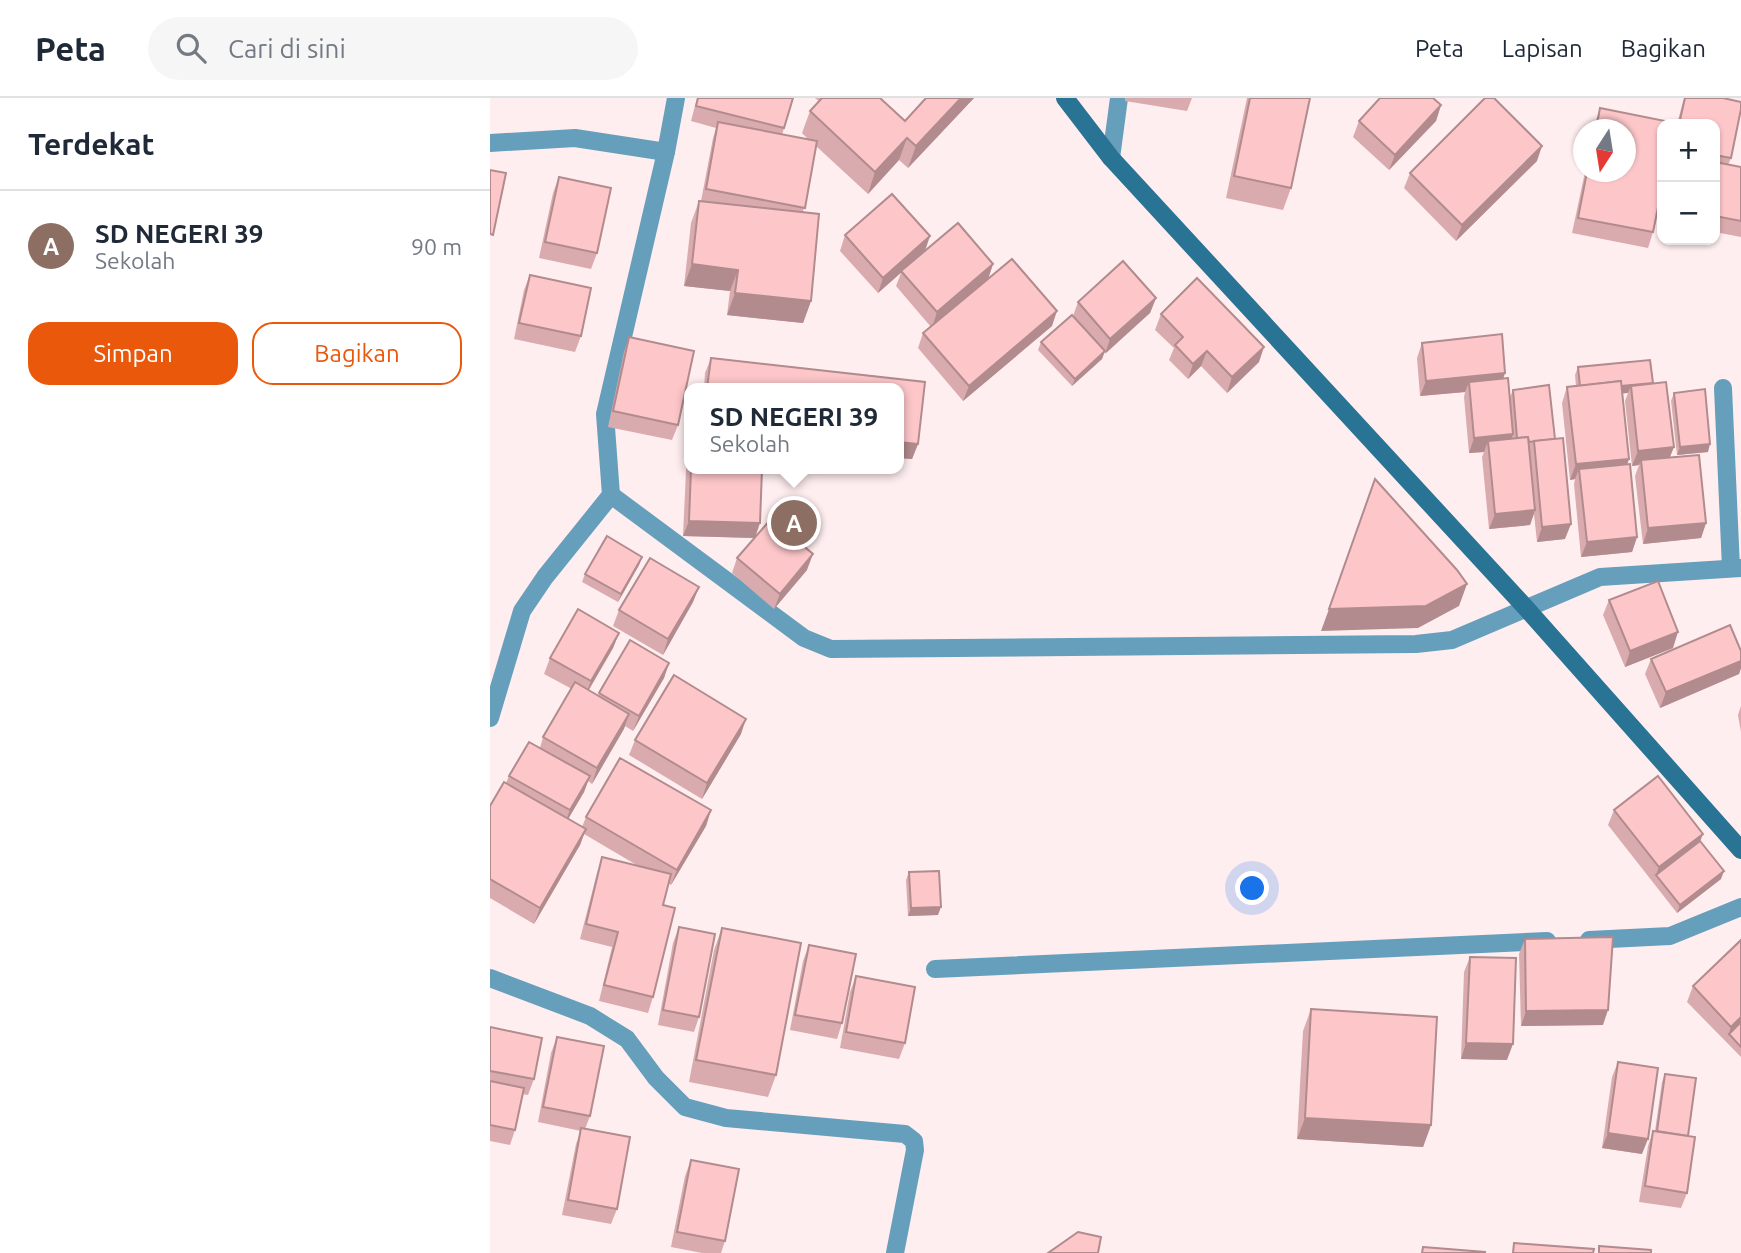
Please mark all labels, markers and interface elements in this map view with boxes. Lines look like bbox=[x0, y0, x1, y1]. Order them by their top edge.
search box bbox=[148, 17, 638, 80]
icon: search bbox=[172, 29, 210, 67]
text: Peta bbox=[35, 30, 106, 67]
text: Cari di sini bbox=[228, 34, 346, 63]
text: Peta bbox=[1415, 35, 1464, 62]
text: Lapisan bbox=[1502, 35, 1583, 62]
text: Bagikan bbox=[1621, 35, 1706, 62]
north arrow bbox=[1573, 119, 1636, 182]
map controls bbox=[1657, 119, 1720, 245]
button: + bbox=[1657, 119, 1720, 182]
text: Terdekat bbox=[28, 127, 154, 161]
button: − bbox=[1657, 182, 1720, 245]
text: SD NEGERI 39 bbox=[95, 219, 264, 248]
text: A bbox=[43, 234, 59, 259]
text: 90 m bbox=[411, 234, 462, 259]
text: Sekolah bbox=[95, 248, 175, 273]
button: Simpan bbox=[28, 322, 238, 385]
button: Bagikan bbox=[252, 322, 462, 385]
popup bbox=[684, 383, 904, 474]
text: SD NEGERI 39 bbox=[710, 402, 878, 431]
text: Sekolah bbox=[710, 431, 790, 456]
pin: A bbox=[771, 497, 817, 549]
your location bbox=[1235, 871, 1269, 905]

